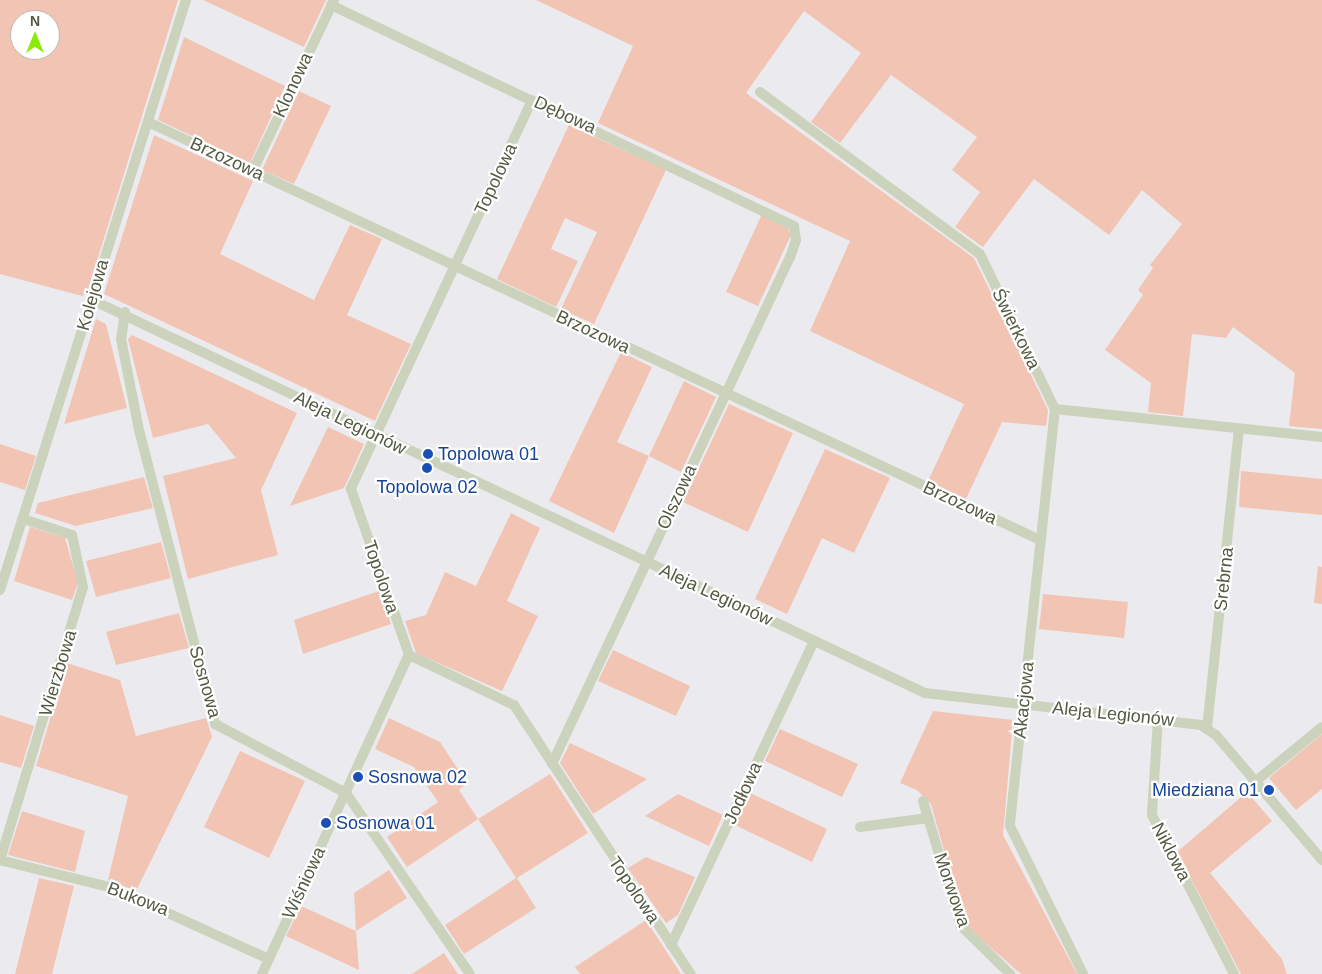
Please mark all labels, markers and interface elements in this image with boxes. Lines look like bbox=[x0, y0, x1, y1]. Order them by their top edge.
north arrow bbox=[10, 10, 60, 60]
text: N bbox=[30, 13, 40, 29]
street label: Klonowa bbox=[269, 49, 317, 121]
street label: Dębowa bbox=[531, 91, 599, 139]
street label: Brzozowa bbox=[187, 133, 267, 185]
street label: Topolowa bbox=[470, 140, 522, 218]
street label: Kolejowa bbox=[73, 257, 113, 333]
street label: Świerkowa bbox=[987, 285, 1045, 373]
street label: Brzozowa bbox=[553, 306, 633, 358]
street label: Aleja Legionów bbox=[290, 387, 410, 459]
place label: Topolowa 01 bbox=[438, 443, 539, 465]
marker: Topolowa 01 bbox=[422, 448, 434, 460]
street label: Olszowa bbox=[653, 461, 701, 533]
marker: Topolowa 02 bbox=[421, 462, 433, 474]
place label: Topolowa 02 bbox=[376, 476, 478, 498]
street label: Brzozowa bbox=[920, 477, 1000, 529]
street label: Topolowa bbox=[358, 538, 404, 616]
street label: Srebrna bbox=[1210, 546, 1238, 612]
street label: Aleja Legionów bbox=[656, 559, 776, 631]
street label: Wierzbowa bbox=[35, 627, 81, 719]
street label: Sosnowa bbox=[184, 643, 226, 721]
street label: Akacjowa bbox=[1009, 661, 1039, 739]
street label: Aleja Legionów bbox=[1051, 697, 1175, 731]
street label: Jodłowa bbox=[719, 759, 767, 827]
place label: Sosnowa 02 bbox=[368, 766, 467, 788]
marker: Sosnowa 02 bbox=[352, 771, 364, 783]
place label: Miedziana 01 bbox=[1152, 779, 1259, 801]
marker: Miedziana 01 bbox=[1263, 784, 1275, 796]
place label: Sosnowa 01 bbox=[336, 812, 435, 834]
marker: Sosnowa 01 bbox=[320, 817, 332, 829]
street label: Niklowa bbox=[1147, 819, 1195, 885]
street label: Wiśniowa bbox=[278, 844, 330, 922]
street label: Morwowa bbox=[929, 850, 975, 930]
street label: Topolowa bbox=[604, 852, 664, 928]
street label: Bukowa bbox=[104, 877, 172, 921]

